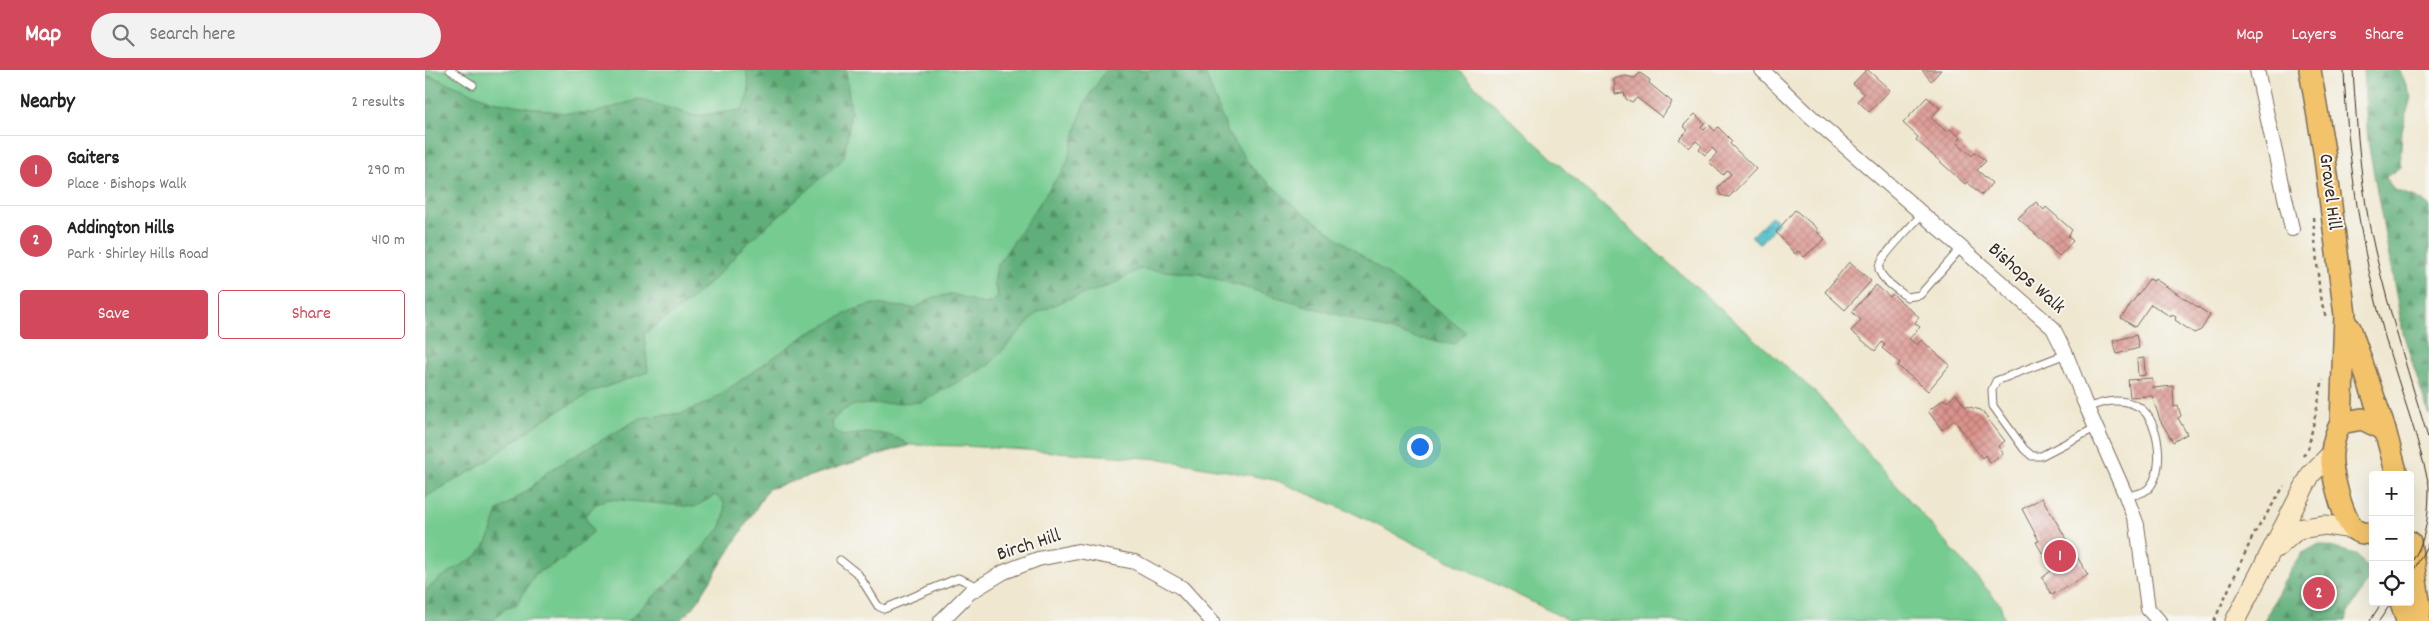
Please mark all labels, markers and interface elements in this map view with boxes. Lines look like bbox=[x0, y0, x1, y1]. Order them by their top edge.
search box bbox=[91, 13, 441, 58]
text: Map bbox=[25, 18, 61, 52]
icon: search bbox=[109, 21, 137, 49]
text: Search here bbox=[149, 22, 235, 49]
text: Map bbox=[2236, 23, 2263, 48]
text: Layers bbox=[2291, 23, 2337, 48]
text: Share bbox=[2365, 23, 2404, 48]
text: Nearby bbox=[20, 88, 75, 118]
text: 2 results bbox=[351, 91, 405, 114]
text: Gaiters bbox=[67, 146, 119, 173]
street label: Gravel Hill bbox=[2310, 152, 2348, 232]
text: 1 bbox=[34, 159, 38, 182]
text: 290 m bbox=[367, 159, 405, 182]
text: Place · Bishops Walk bbox=[67, 173, 187, 196]
text: Addington Hills bbox=[67, 216, 175, 243]
text: 2 bbox=[33, 229, 40, 252]
text: 410 m bbox=[371, 229, 405, 252]
street label: Bishops Walk bbox=[1981, 237, 2071, 321]
text: Park · Shirley Hills Road bbox=[67, 243, 209, 266]
button: Save bbox=[20, 290, 208, 339]
button: Share bbox=[218, 290, 405, 339]
your location bbox=[1407, 434, 1433, 460]
map controls bbox=[2369, 471, 2414, 606]
button: + bbox=[2369, 471, 2414, 516]
button: − bbox=[2369, 516, 2414, 561]
street label: Birch Hill bbox=[993, 522, 1065, 569]
pin: 1 bbox=[2044, 537, 2076, 575]
button: locate bbox=[2369, 561, 2414, 606]
pin: 2 bbox=[2303, 574, 2335, 612]

